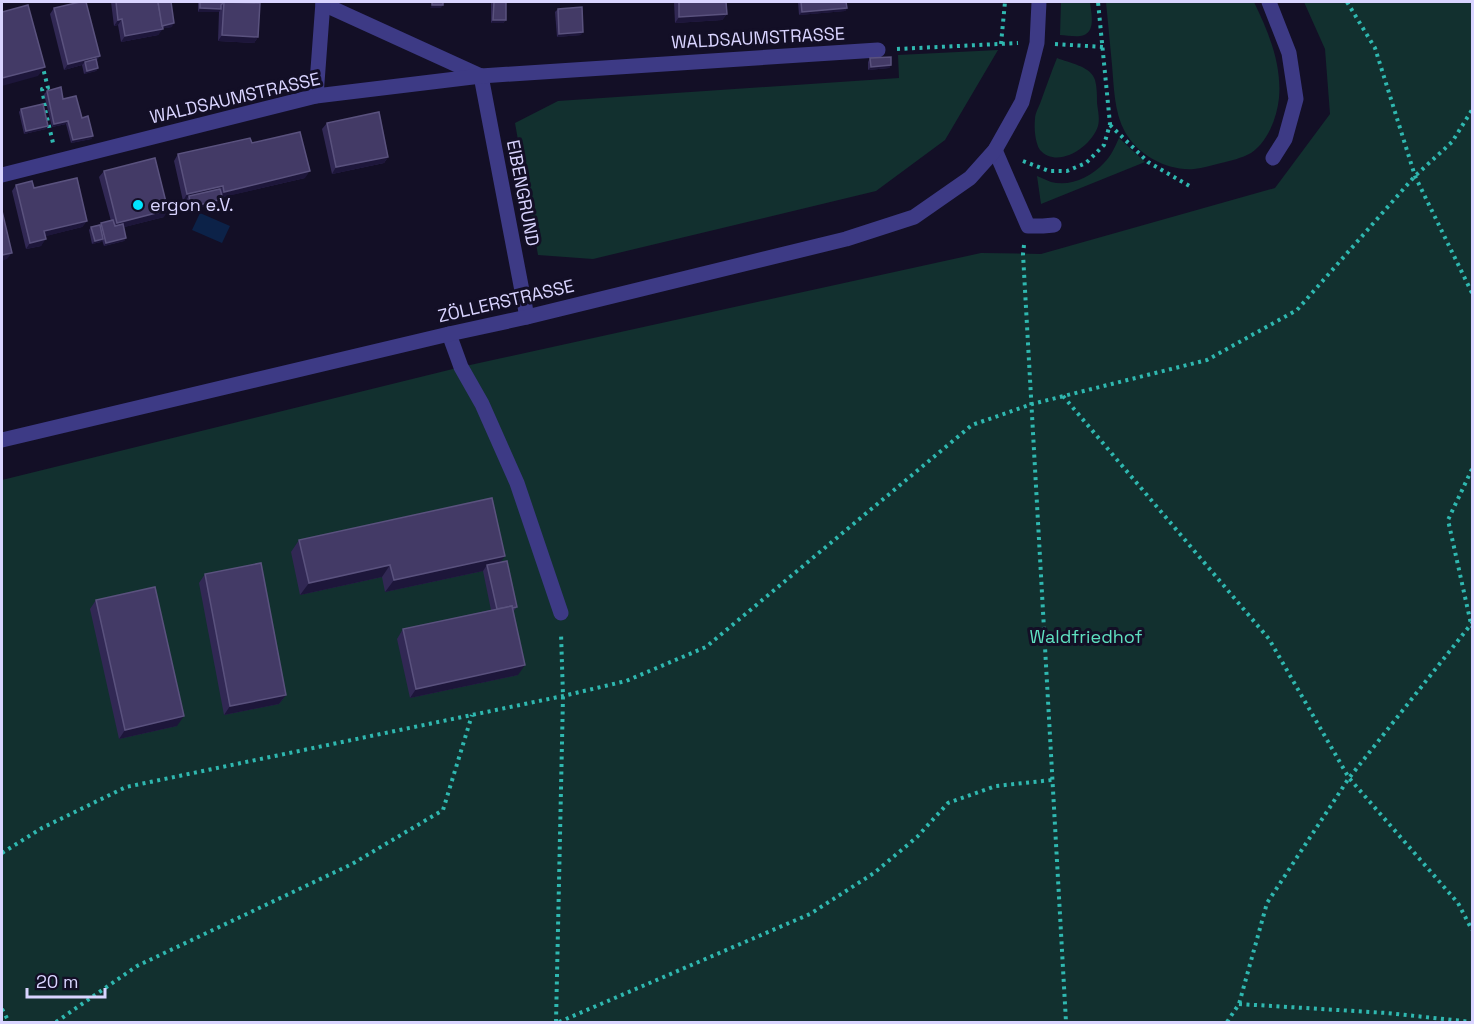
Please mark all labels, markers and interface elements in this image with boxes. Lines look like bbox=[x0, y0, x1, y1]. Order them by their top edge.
street label: WALDSAUMSTRASSE bbox=[671, 21, 845, 54]
street label: WALDSAUMSTRASSE bbox=[148, 67, 322, 128]
street label: EIBENGRUND bbox=[502, 138, 545, 248]
place label: ergon e.V. bbox=[150, 193, 233, 216]
marker: ergon e.V. bbox=[131, 198, 145, 212]
street label: ZÖLLERSTRASSE bbox=[435, 274, 576, 327]
park label: Waldfriedhof bbox=[1029, 625, 1143, 648]
scale bar bbox=[27, 961, 105, 999]
text: 20 m bbox=[36, 970, 79, 993]

